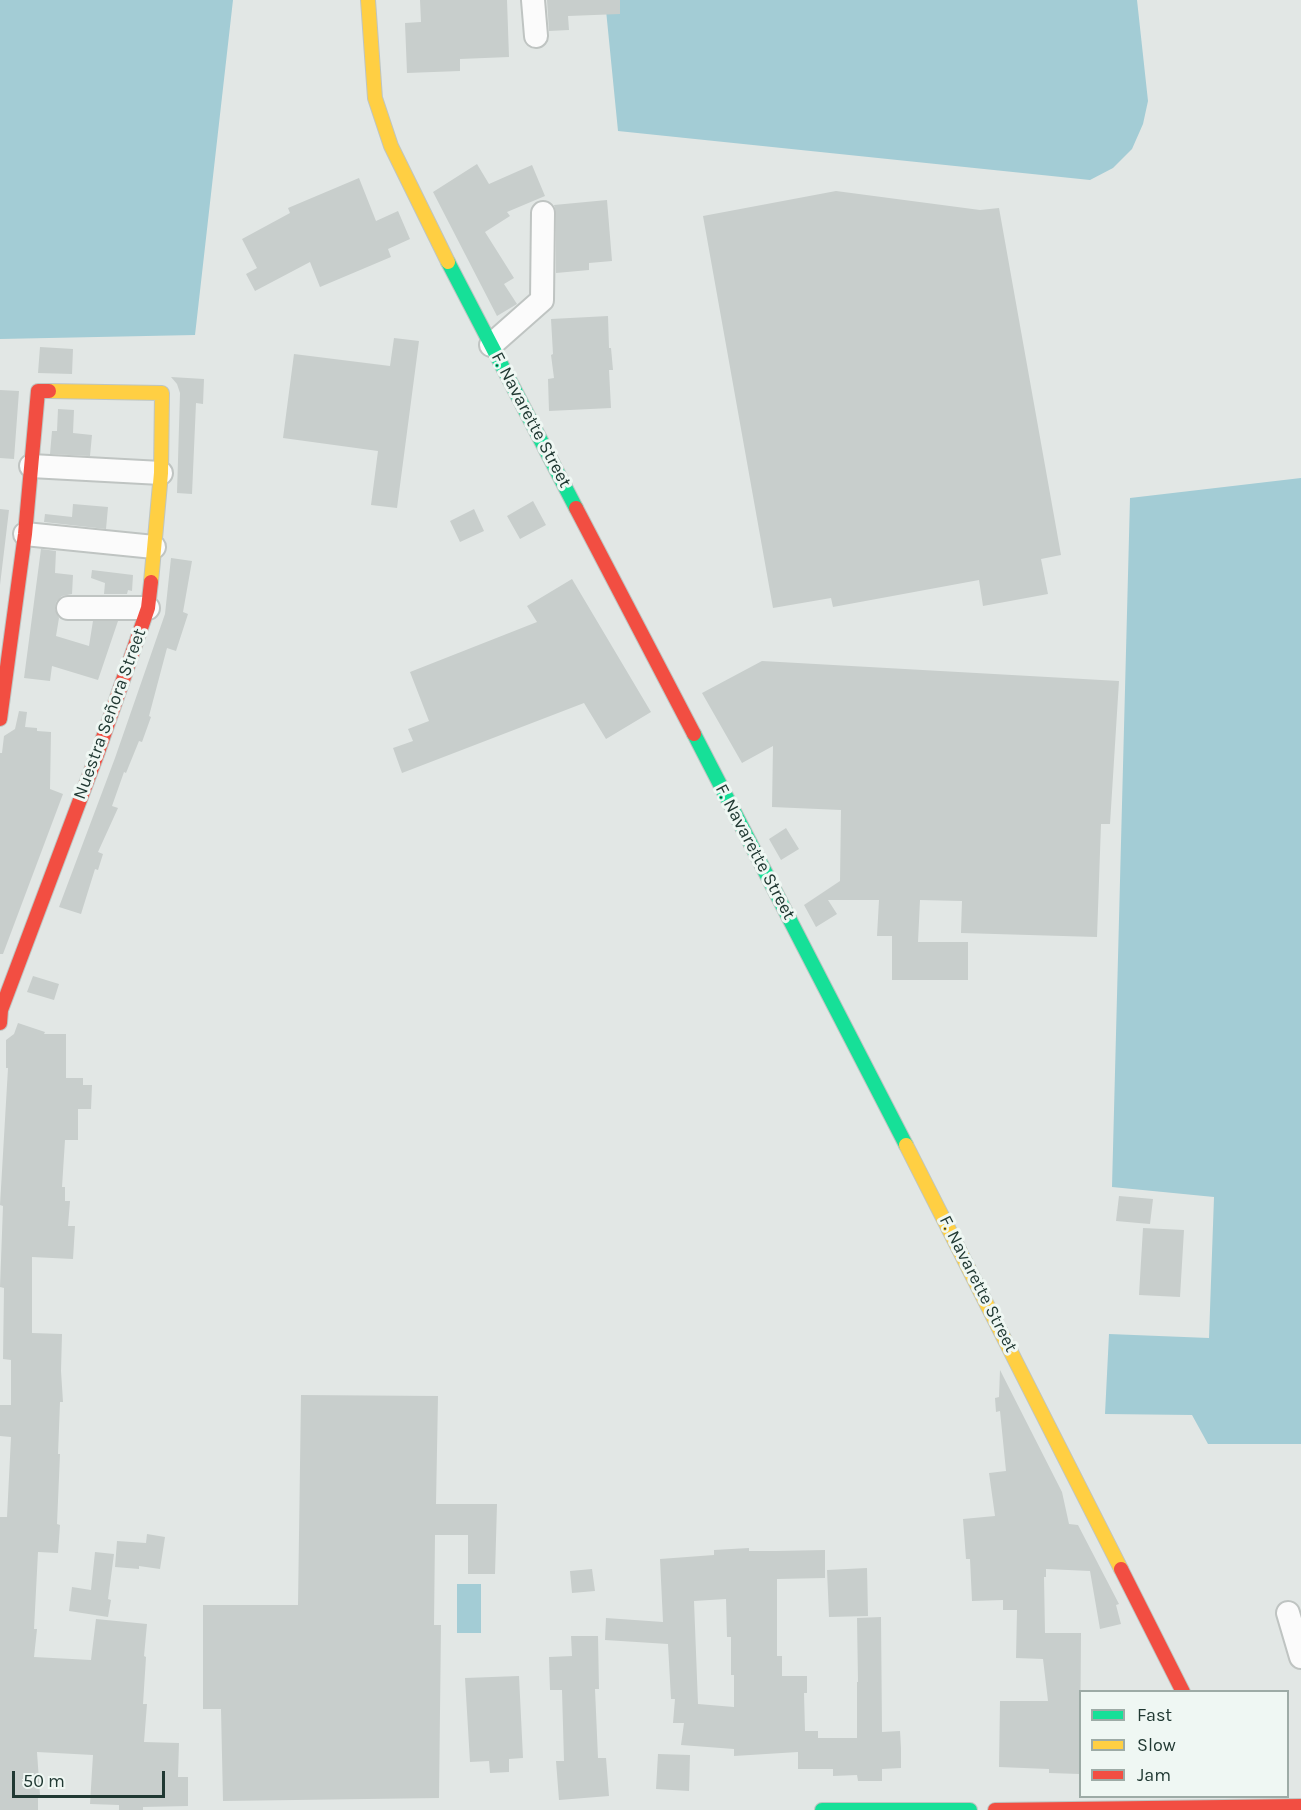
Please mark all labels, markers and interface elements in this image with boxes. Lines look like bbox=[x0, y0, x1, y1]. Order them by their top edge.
street label: F. Navarette Street bbox=[486, 349, 576, 491]
street label: Nuestra Señora Street bbox=[69, 626, 151, 802]
street label: F. Navarette Street bbox=[710, 781, 800, 923]
street label: F. Navarette Street bbox=[934, 1212, 1022, 1356]
legend bbox=[1079, 1690, 1289, 1798]
text: Fast bbox=[1137, 1704, 1172, 1726]
text: Slow bbox=[1137, 1734, 1176, 1756]
scale bar bbox=[15, 1759, 168, 1797]
text: Jam bbox=[1137, 1764, 1171, 1786]
text: 50 m bbox=[23, 1770, 65, 1792]

